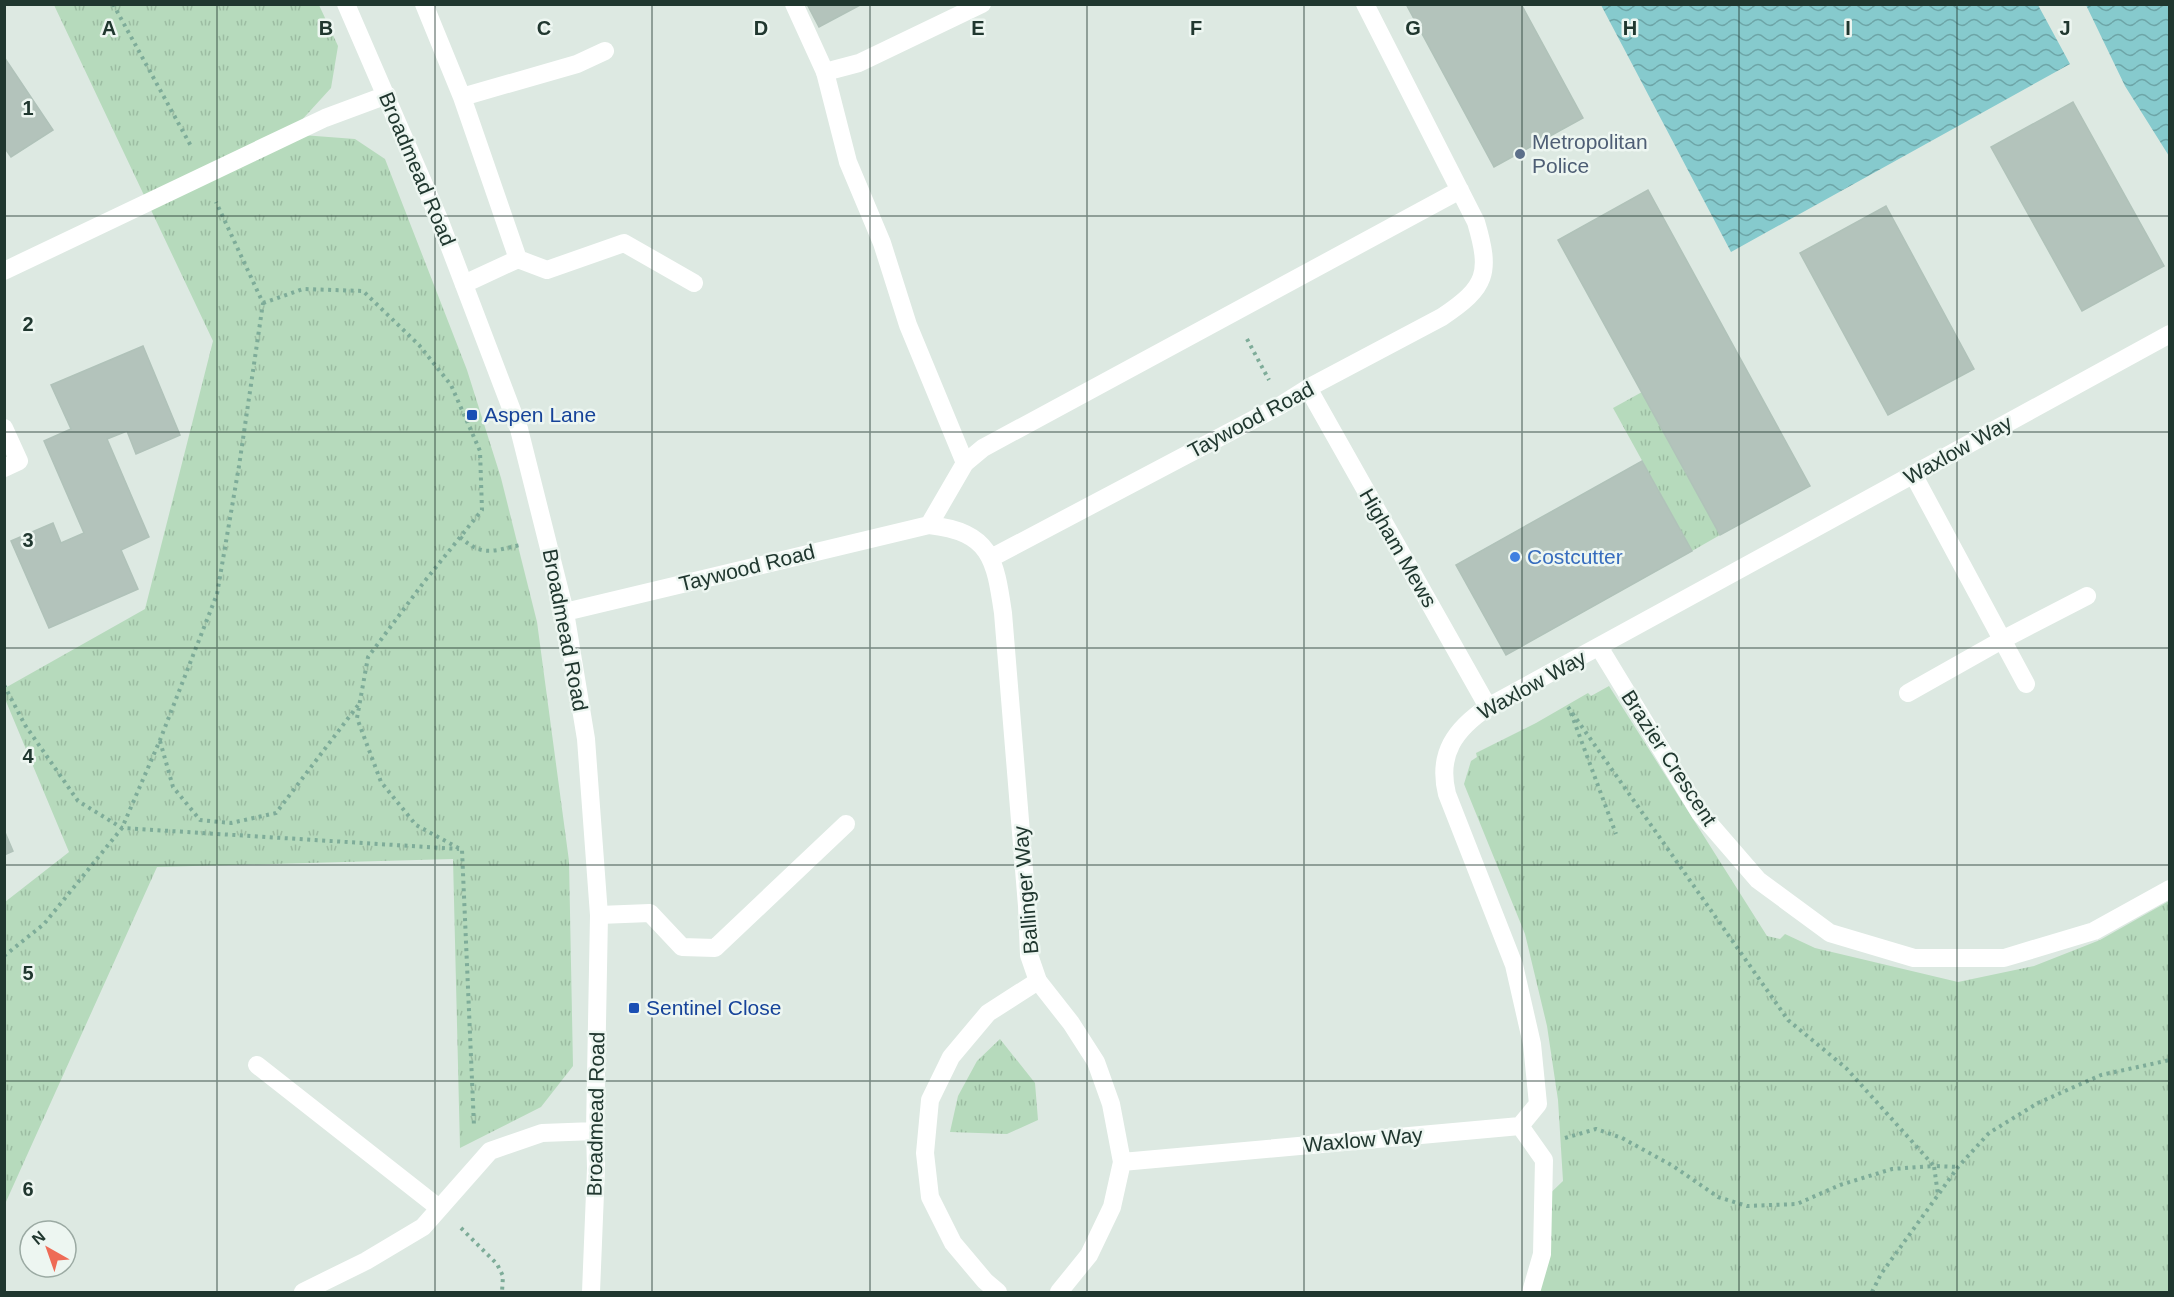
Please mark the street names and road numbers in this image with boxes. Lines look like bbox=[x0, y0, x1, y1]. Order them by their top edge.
street label: Broadmead Road bbox=[375, 89, 460, 249]
street label: Taywood Road bbox=[1184, 377, 1317, 462]
street label: Waxlow Way bbox=[1900, 410, 2016, 489]
street label: Higham Mews bbox=[1355, 484, 1442, 611]
street label: Taywood Road bbox=[677, 540, 817, 595]
street label: Broadmead Road bbox=[538, 547, 592, 713]
street label: Waxlow Way bbox=[1474, 645, 1590, 724]
street label: Brazier Crescent bbox=[1617, 686, 1722, 830]
street label: Ballinger Way bbox=[1008, 824, 1043, 955]
street label: Broadmead Road bbox=[583, 1031, 608, 1196]
street label: Waxlow Way bbox=[1302, 1123, 1424, 1156]

